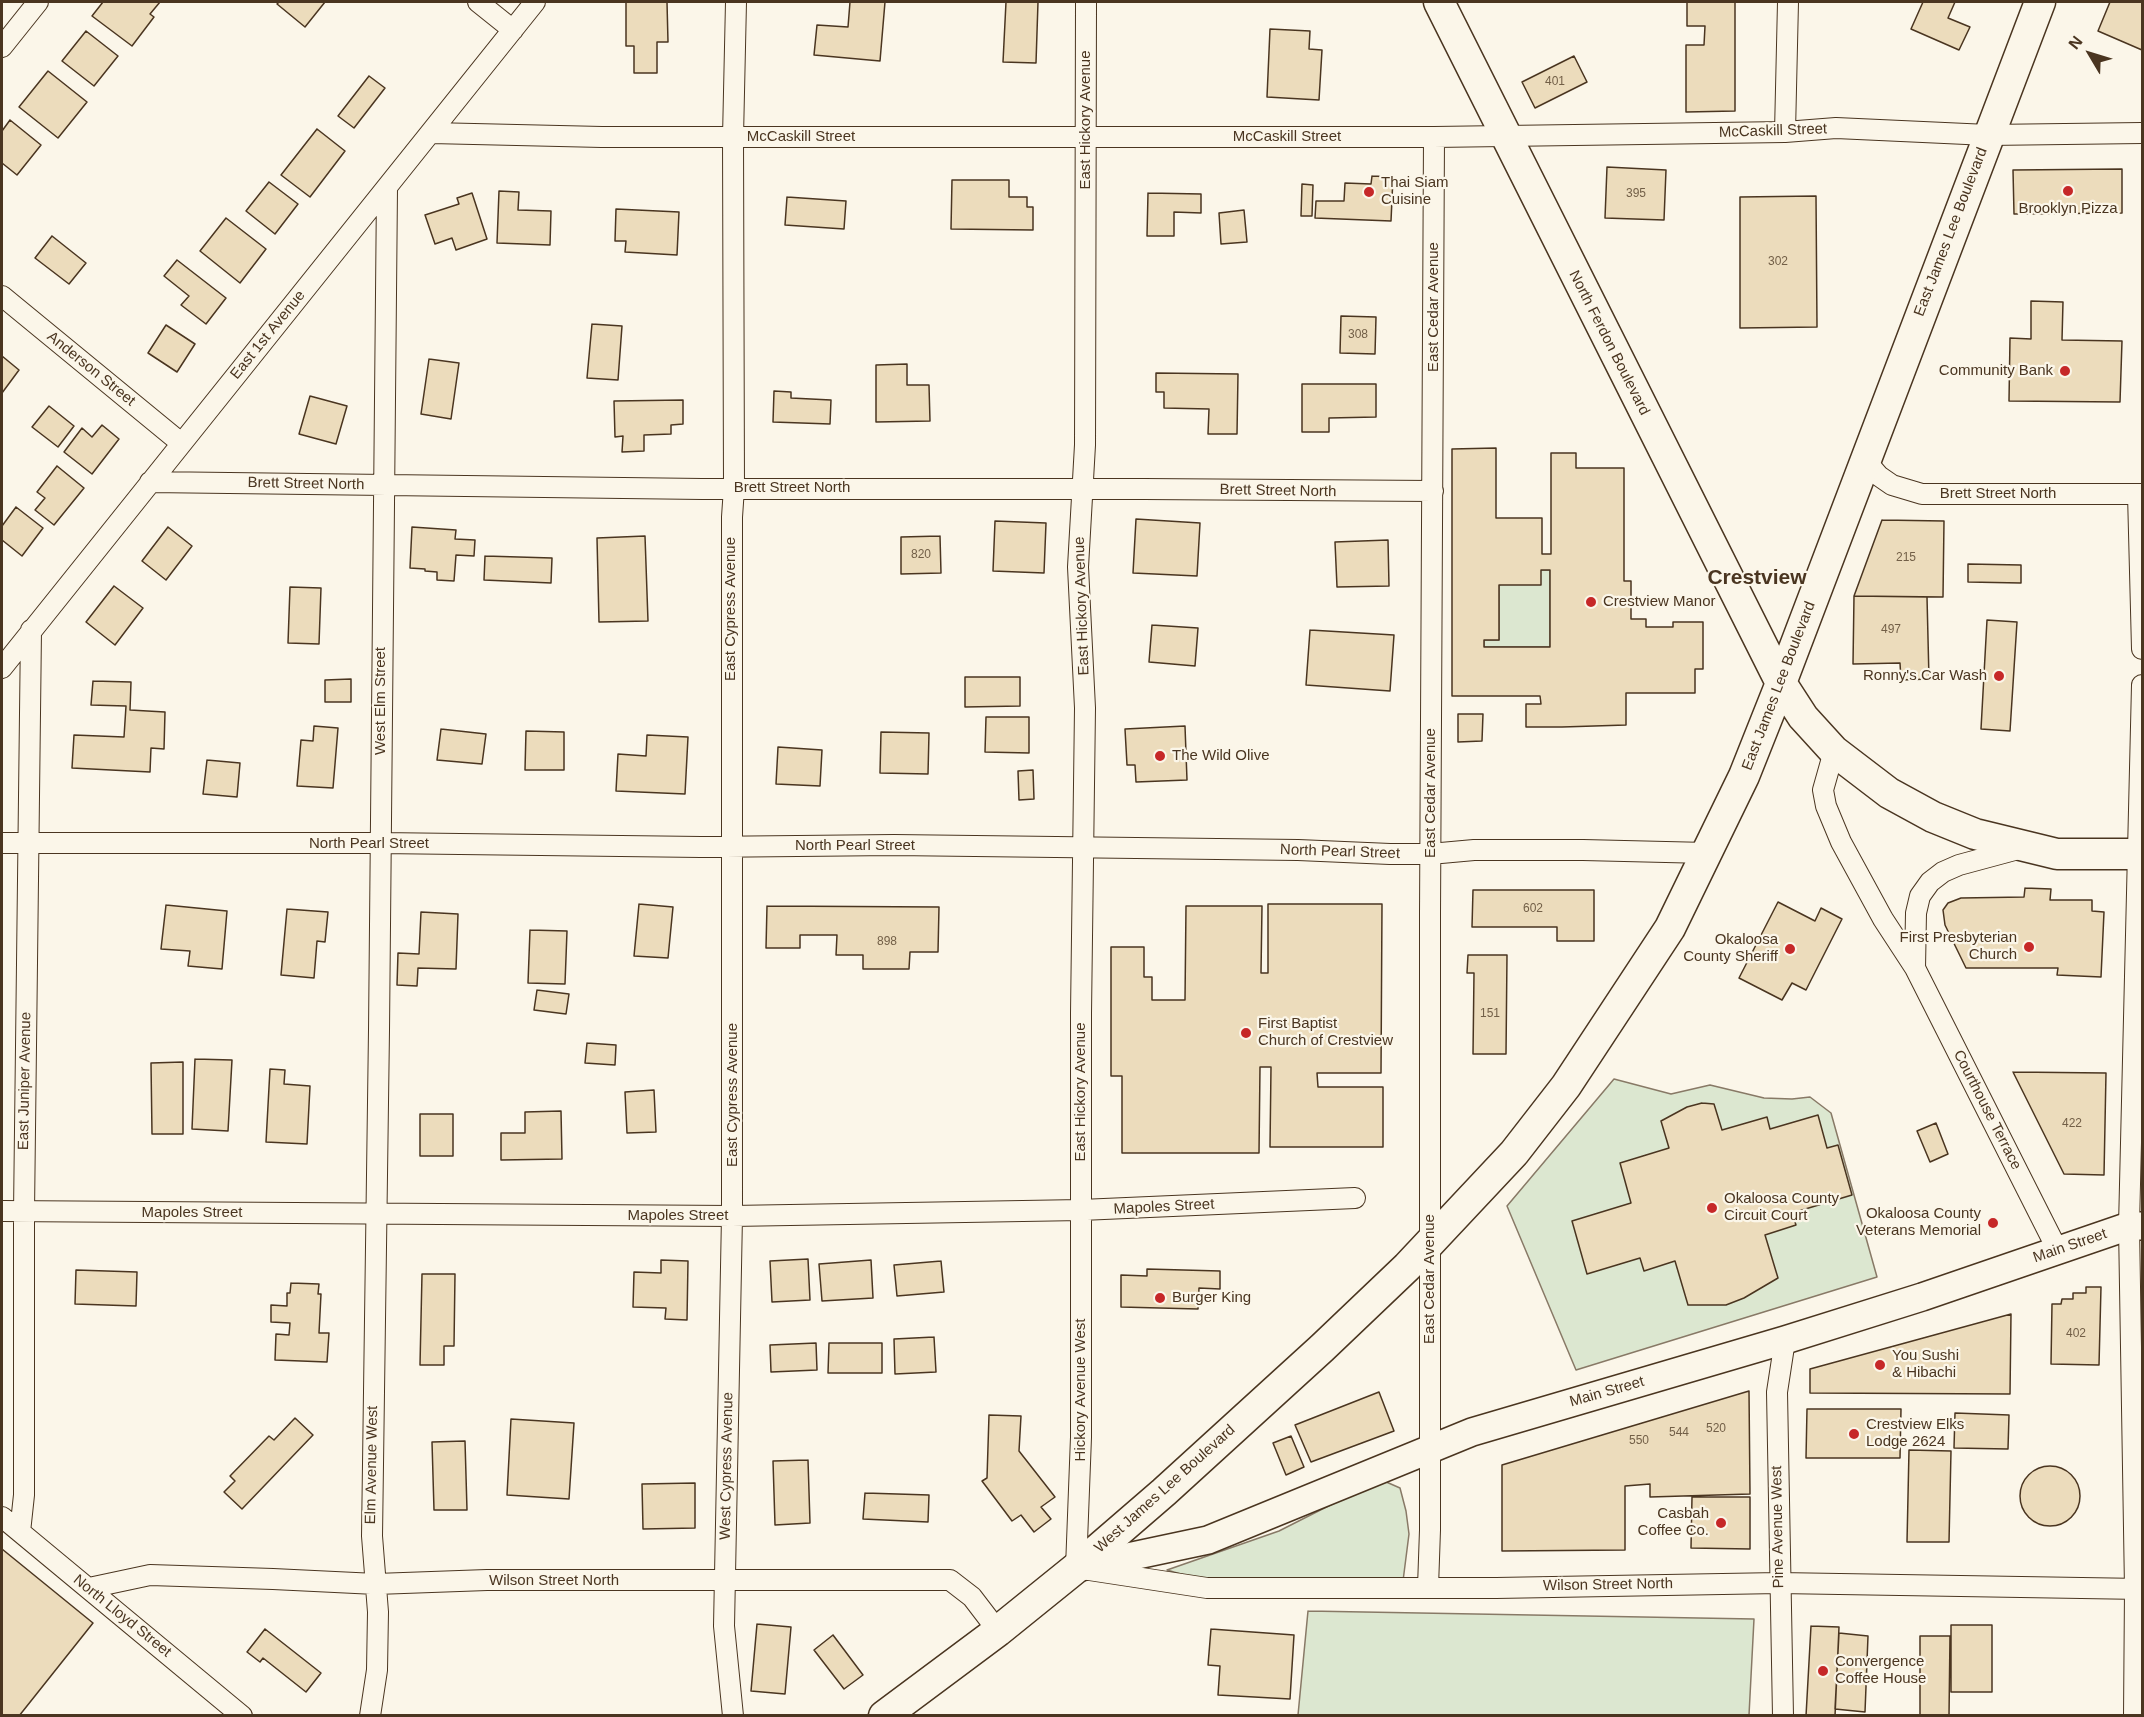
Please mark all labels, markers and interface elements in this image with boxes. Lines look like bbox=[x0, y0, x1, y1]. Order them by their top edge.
north arrow bbox=[2060, 24, 2120, 84]
text: N bbox=[2065, 33, 2086, 52]
street label: East Hickory Avenue bbox=[1077, 51, 1095, 189]
house number: 401 bbox=[1545, 75, 1565, 89]
street label: McCaskill Street bbox=[1719, 120, 1827, 142]
street label: McCaskill Street bbox=[747, 128, 855, 146]
street label: McCaskill Street bbox=[1233, 128, 1341, 146]
street label: East James Lee Boulevard bbox=[1910, 145, 1992, 319]
place label: Thai Siam Cuisine bbox=[1381, 174, 1449, 209]
marker: Brooklyn Pizza bbox=[2061, 184, 2075, 198]
marker: Thai Siam Cuisine bbox=[1362, 185, 1376, 199]
house number: 395 bbox=[1626, 187, 1646, 201]
place label: Brooklyn Pizza bbox=[2018, 200, 2118, 218]
street label: East Cedar Avenue bbox=[1425, 242, 1443, 372]
house number: 302 bbox=[1768, 255, 1788, 269]
street label: North Ferdon Boulevard bbox=[1565, 268, 1653, 418]
street label: East 1st Avenue bbox=[227, 287, 309, 383]
street label: Anderson Street bbox=[43, 328, 139, 410]
house number: 308 bbox=[1348, 328, 1368, 342]
place label: Community Bank bbox=[1939, 362, 2053, 380]
marker: Community Bank bbox=[2058, 364, 2072, 378]
street label: Brett Street North bbox=[247, 474, 365, 494]
street label: Brett Street North bbox=[734, 479, 850, 497]
street label: Brett Street North bbox=[1219, 481, 1337, 501]
street label: Brett Street North bbox=[1940, 485, 2056, 503]
street label: East Hickory Avenue bbox=[1071, 536, 1093, 676]
street label: East Cypress Avenue bbox=[722, 537, 740, 681]
house number: 820 bbox=[911, 548, 931, 562]
house number: 215 bbox=[1896, 551, 1916, 565]
district label: Crestview bbox=[1707, 565, 1807, 591]
place label: Crestview Manor bbox=[1603, 593, 1716, 611]
marker: Crestview Manor bbox=[1584, 595, 1598, 609]
street label: East James Lee Boulevard bbox=[1738, 599, 1820, 773]
house number: 497 bbox=[1881, 623, 1901, 637]
street label: West Elm Street bbox=[372, 647, 390, 755]
place label: Ronny's Car Wash bbox=[1863, 667, 1987, 685]
marker: Ronny's Car Wash bbox=[1992, 669, 2006, 683]
street label: East Cedar Avenue bbox=[1422, 728, 1440, 858]
place label: The Wild Olive bbox=[1172, 747, 1270, 765]
marker: The Wild Olive bbox=[1153, 749, 1167, 763]
street label: North Pearl Street bbox=[309, 835, 429, 853]
street label: North Pearl Street bbox=[795, 837, 915, 855]
street label: North Pearl Street bbox=[1280, 841, 1400, 863]
house number: 602 bbox=[1523, 902, 1543, 916]
place label: First Presbyterian Church bbox=[1899, 929, 2017, 964]
place label: Okaloosa County Sheriff bbox=[1683, 931, 1778, 966]
house number: 898 bbox=[877, 935, 897, 949]
marker: First Presbyterian Church bbox=[2022, 940, 2036, 954]
marker: Okaloosa County Sheriff bbox=[1783, 942, 1797, 956]
house number: 151 bbox=[1480, 1007, 1500, 1021]
street label: East Juniper Avenue bbox=[15, 1012, 35, 1150]
place label: First Baptist Church of Crestview bbox=[1258, 1015, 1393, 1050]
street label: East Cypress Avenue bbox=[724, 1023, 742, 1167]
street label: East Hickory Avenue bbox=[1072, 1023, 1090, 1161]
marker: First Baptist Church of Crestview bbox=[1239, 1026, 1253, 1040]
street label: Courthouse Terrace bbox=[1949, 1047, 2025, 1173]
house number: 422 bbox=[2062, 1117, 2082, 1131]
place label: Okaloosa County Circuit Court bbox=[1724, 1190, 1839, 1225]
street label: Mapoles Street bbox=[1113, 1195, 1215, 1219]
marker: Okaloosa County Circuit Court bbox=[1705, 1201, 1719, 1215]
street label: Mapoles Street bbox=[142, 1204, 242, 1222]
place label: Okaloosa County Veterans Memorial bbox=[1856, 1205, 1981, 1240]
street label: Mapoles Street bbox=[628, 1207, 728, 1225]
street label: East Cedar Avenue bbox=[1421, 1214, 1439, 1344]
marker: Okaloosa County Veterans Memorial bbox=[1986, 1216, 2000, 1230]
street label: Main Street bbox=[2031, 1225, 2109, 1267]
place label: Burger King bbox=[1172, 1289, 1251, 1307]
marker: Burger King bbox=[1153, 1291, 1167, 1305]
street label: Hickory Avenue West bbox=[1072, 1319, 1090, 1461]
house number: 402 bbox=[2066, 1327, 2086, 1341]
place label: You Sushi & Hibachi bbox=[1892, 1347, 1959, 1382]
marker: You Sushi & Hibachi bbox=[1873, 1358, 1887, 1372]
street label: Main Street bbox=[1568, 1373, 1646, 1411]
street label: West Cypress Avenue bbox=[717, 1392, 737, 1540]
street label: Elm Avenue West bbox=[362, 1406, 382, 1524]
place label: Crestview Elks Lodge 2624 bbox=[1866, 1416, 1964, 1451]
street label: West James Lee Boulevard bbox=[1091, 1421, 1239, 1557]
house number: 520 bbox=[1706, 1422, 1726, 1436]
house number: 544 bbox=[1669, 1426, 1689, 1440]
marker: Crestview Elks Lodge 2624 bbox=[1847, 1427, 1861, 1441]
house number: 550 bbox=[1629, 1434, 1649, 1448]
street label: Pine Avenue West bbox=[1768, 1465, 1788, 1589]
place label: Casbah Coffee Co. bbox=[1638, 1505, 1709, 1540]
marker: Casbah Coffee Co. bbox=[1714, 1516, 1728, 1530]
street label: North Lloyd Street bbox=[69, 1571, 175, 1661]
street label: Wilson Street North bbox=[489, 1572, 619, 1590]
street label: Wilson Street North bbox=[1543, 1575, 1673, 1595]
place label: Convergence Coffee House bbox=[1835, 1653, 1926, 1688]
marker: Convergence Coffee House bbox=[1816, 1664, 1830, 1678]

